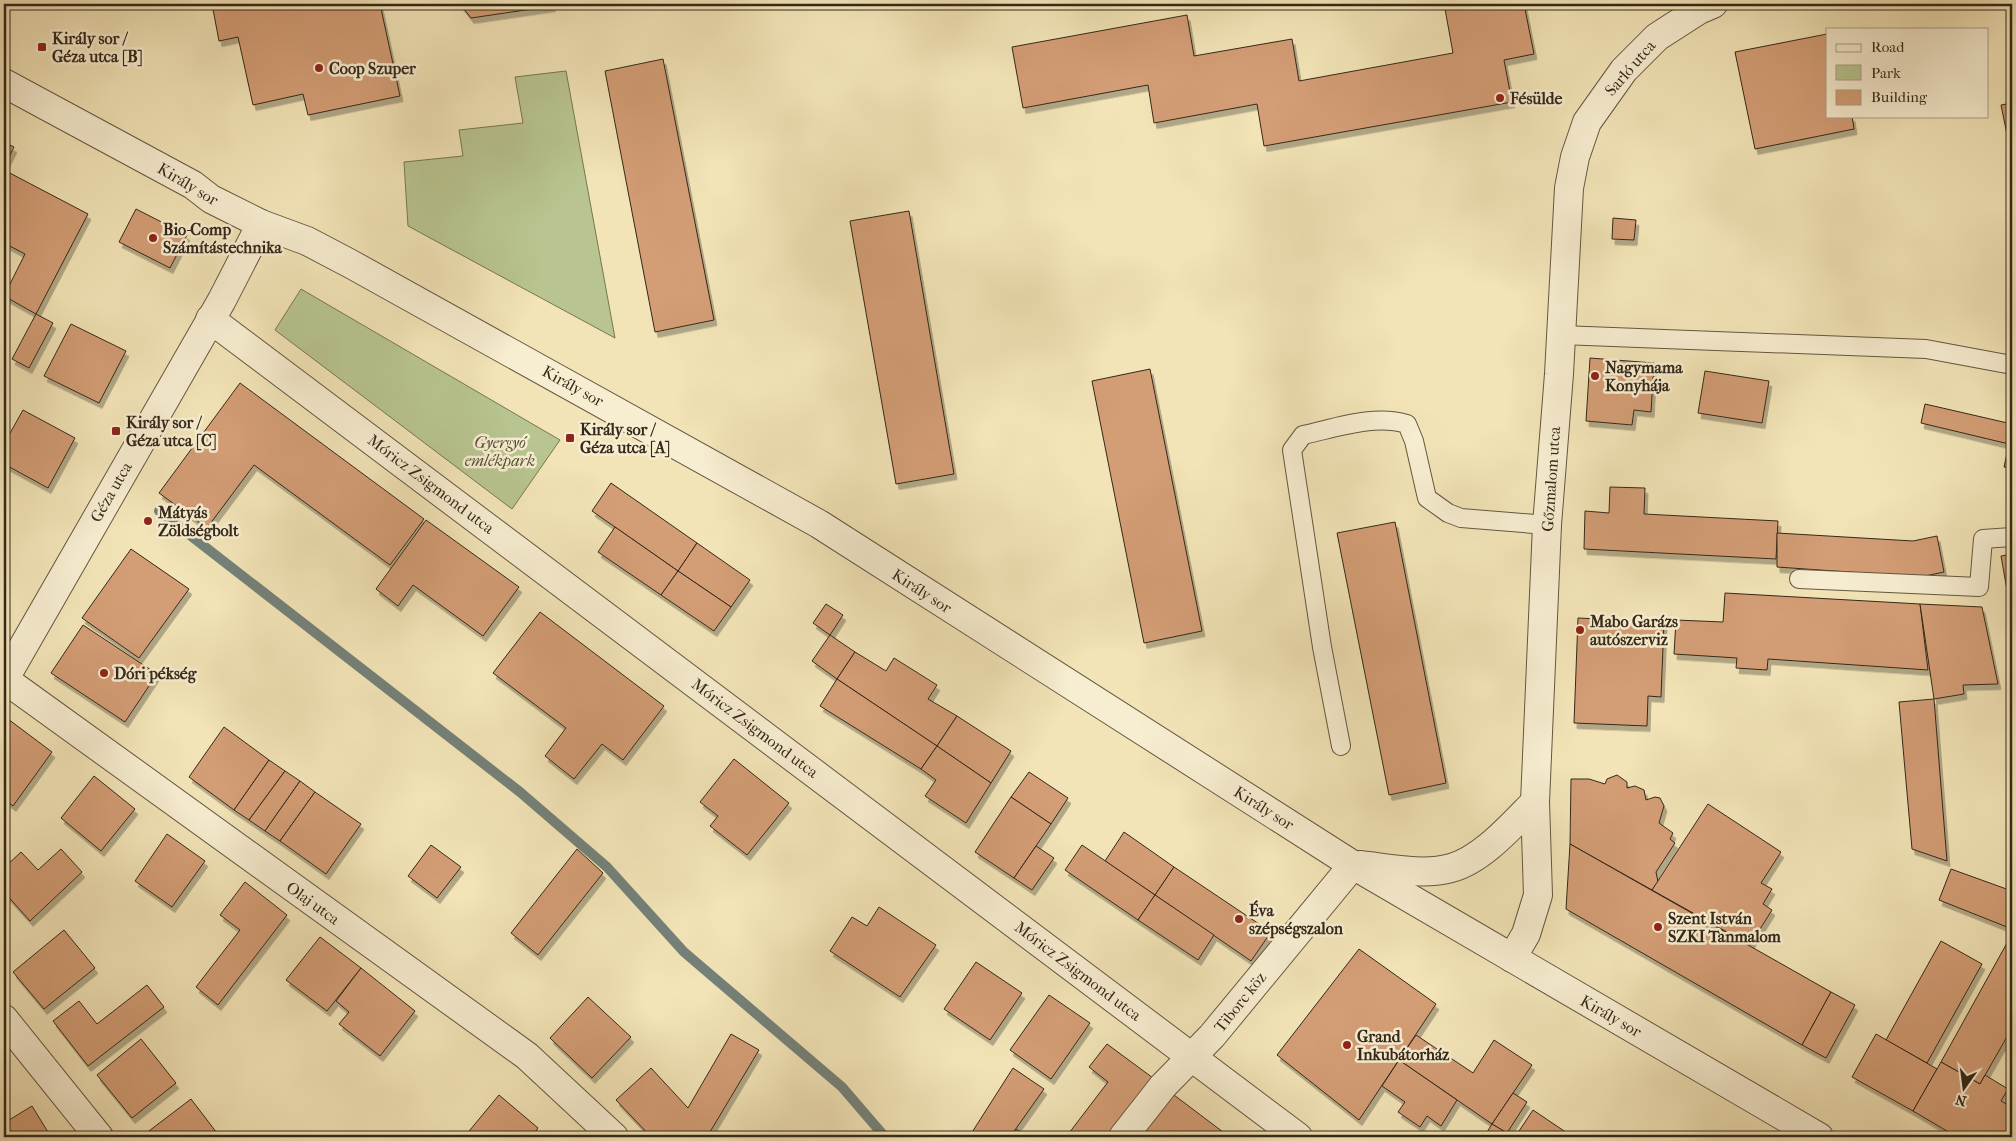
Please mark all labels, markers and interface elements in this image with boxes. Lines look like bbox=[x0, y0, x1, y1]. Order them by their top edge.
legend bbox=[1826, 28, 1988, 118]
place label: Király sor / Géza utca [B] bbox=[52, 29, 143, 67]
street label: Sarló utca bbox=[1601, 36, 1660, 100]
text: Road bbox=[1871, 38, 1905, 56]
marker: Király sor / Géza utca [B] bbox=[36, 41, 48, 53]
place label: Coop Szuper bbox=[329, 59, 417, 79]
marker: Coop Szuper bbox=[313, 62, 325, 74]
text: Park bbox=[1871, 64, 1901, 82]
text: Building bbox=[1871, 88, 1928, 106]
place label: Fésülde bbox=[1509, 89, 1562, 108]
marker: Fésülde bbox=[1494, 92, 1506, 104]
street label: Király sor bbox=[154, 159, 222, 210]
place label: Bio-Comp Számítástechnika bbox=[163, 220, 283, 257]
marker: Bio-Comp Számítástechnika bbox=[147, 232, 159, 244]
place label: Nagymama Konyhája bbox=[1605, 358, 1683, 396]
street label: Király sor bbox=[539, 361, 607, 411]
marker: Nagymama Konyhája bbox=[1589, 370, 1601, 382]
place label: Király sor / Géza utca [C] bbox=[126, 413, 217, 451]
place label: Király sor / Géza utca [A] bbox=[580, 420, 670, 458]
marker: Király sor / Géza utca [C] bbox=[110, 425, 122, 437]
street label: Gőzmalom utca bbox=[1538, 425, 1564, 532]
street label: Móricz Zsigmond utca bbox=[364, 430, 498, 538]
marker: Király sor / Géza utca [A] bbox=[564, 432, 576, 444]
park label: Gyergyó emlékpark bbox=[465, 433, 535, 470]
street label: Géza utca bbox=[86, 458, 136, 525]
place label: Mátyás Zöldségbolt bbox=[157, 503, 239, 541]
marker: Mátyás Zöldségbolt bbox=[142, 515, 154, 527]
street label: Király sor bbox=[889, 565, 956, 617]
place label: Mabo Garázs autószerviz bbox=[1589, 612, 1678, 649]
marker: Mabo Garázs autószerviz bbox=[1574, 624, 1586, 636]
place label: Dóri pékség bbox=[114, 664, 197, 684]
marker: Dóri pékség bbox=[98, 667, 110, 679]
street label: Móricz Zsigmond utca bbox=[688, 674, 822, 782]
street label: Király sor bbox=[1230, 782, 1298, 834]
street label: Olaj utca bbox=[283, 877, 344, 929]
place label: Éva szépségszalon bbox=[1249, 900, 1344, 939]
place label: Szent István SZKI Tanmalom bbox=[1668, 909, 1782, 946]
marker: Éva szépségszalon bbox=[1233, 913, 1245, 925]
street label: Móricz Zsigmond utca bbox=[1011, 917, 1145, 1025]
marker: Szent István SZKI Tanmalom bbox=[1652, 921, 1664, 933]
street label: Tiborc köz bbox=[1210, 968, 1270, 1036]
street label: Király sor bbox=[1577, 991, 1645, 1041]
place label: Grand Inkubátorház bbox=[1357, 1027, 1450, 1064]
marker: Grand Inkubátorház bbox=[1341, 1039, 1353, 1051]
north arrow bbox=[1938, 1064, 1988, 1114]
text: N bbox=[1953, 1091, 1968, 1110]

